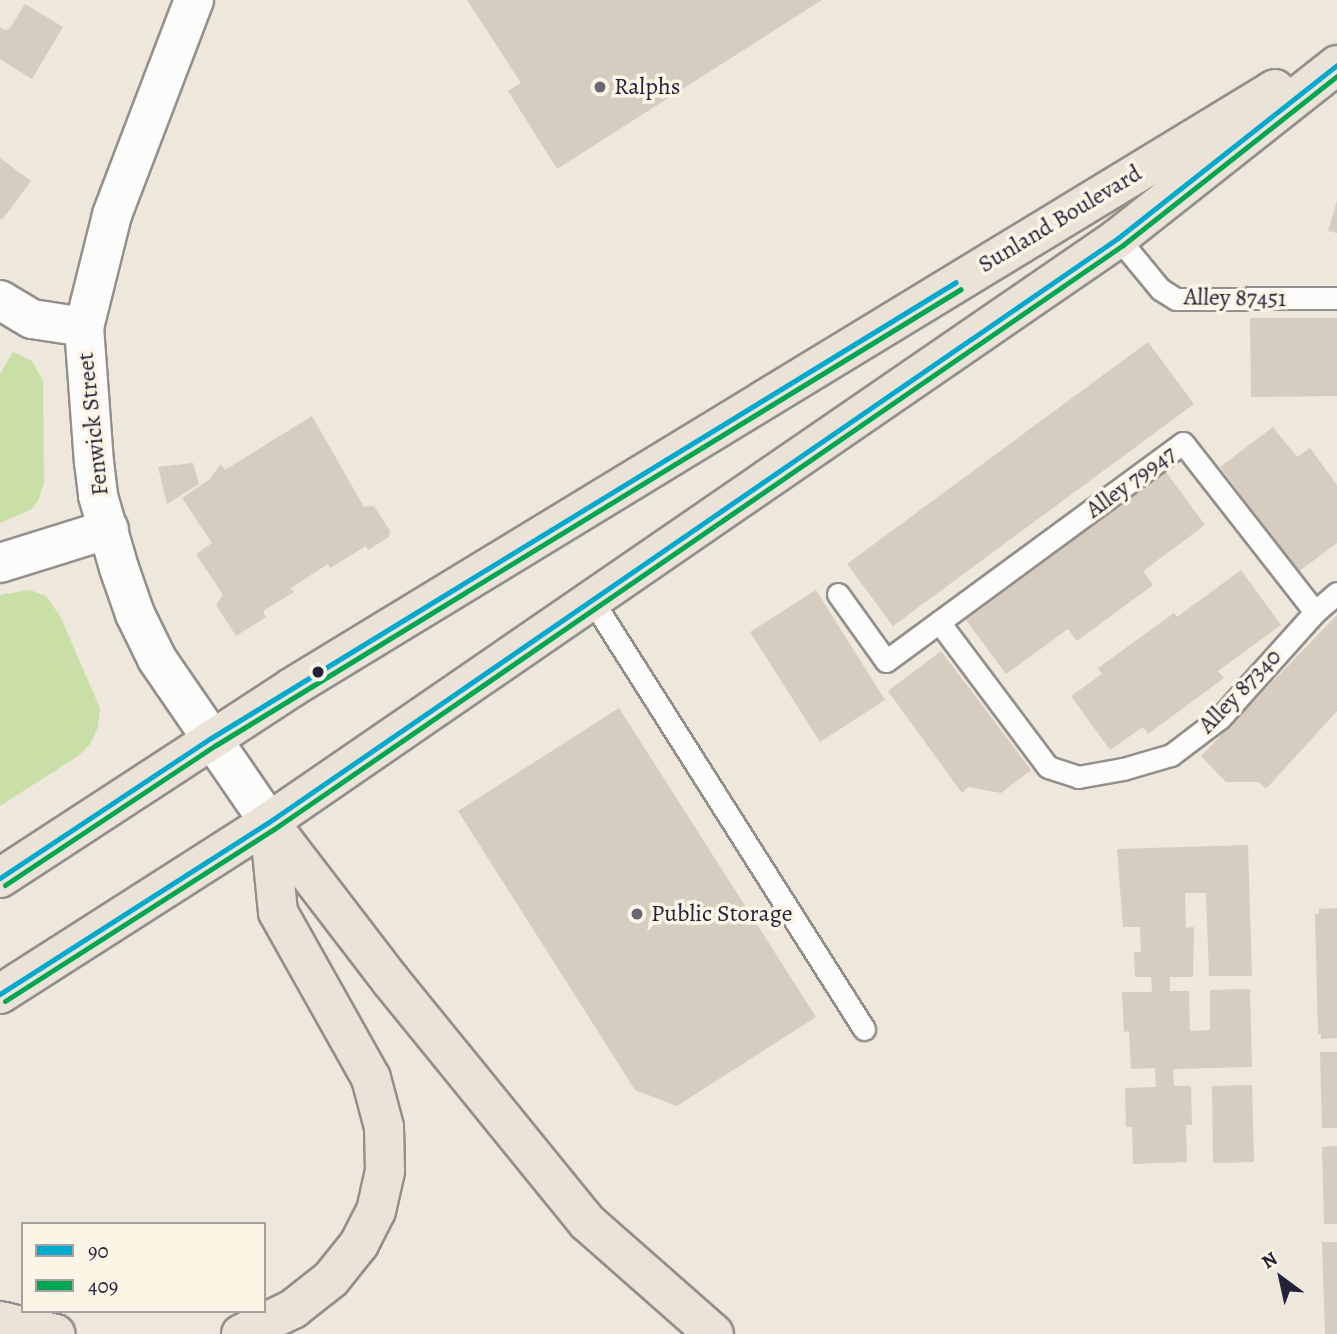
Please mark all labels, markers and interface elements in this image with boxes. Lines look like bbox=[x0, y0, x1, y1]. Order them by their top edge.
place label: Ralphs bbox=[614, 73, 680, 101]
marker: Ralphs bbox=[592, 79, 608, 95]
street label: Sunland Boulevard bbox=[973, 159, 1147, 279]
street label: Alley 87451 bbox=[1183, 283, 1287, 313]
street label: Fenwick Street bbox=[71, 351, 115, 497]
street label: Alley 79947 bbox=[1080, 440, 1182, 524]
street label: Alley 87340 bbox=[1193, 643, 1287, 739]
unlabelled marker bbox=[311, 665, 325, 679]
place label: Public Storage bbox=[651, 900, 792, 928]
marker: Public Storage bbox=[629, 906, 645, 922]
legend bbox=[21, 1222, 266, 1313]
text: 90 bbox=[88, 1237, 109, 1265]
north arrow bbox=[1246, 1243, 1316, 1313]
text: N bbox=[1257, 1246, 1282, 1275]
text: 409 bbox=[88, 1272, 118, 1300]

